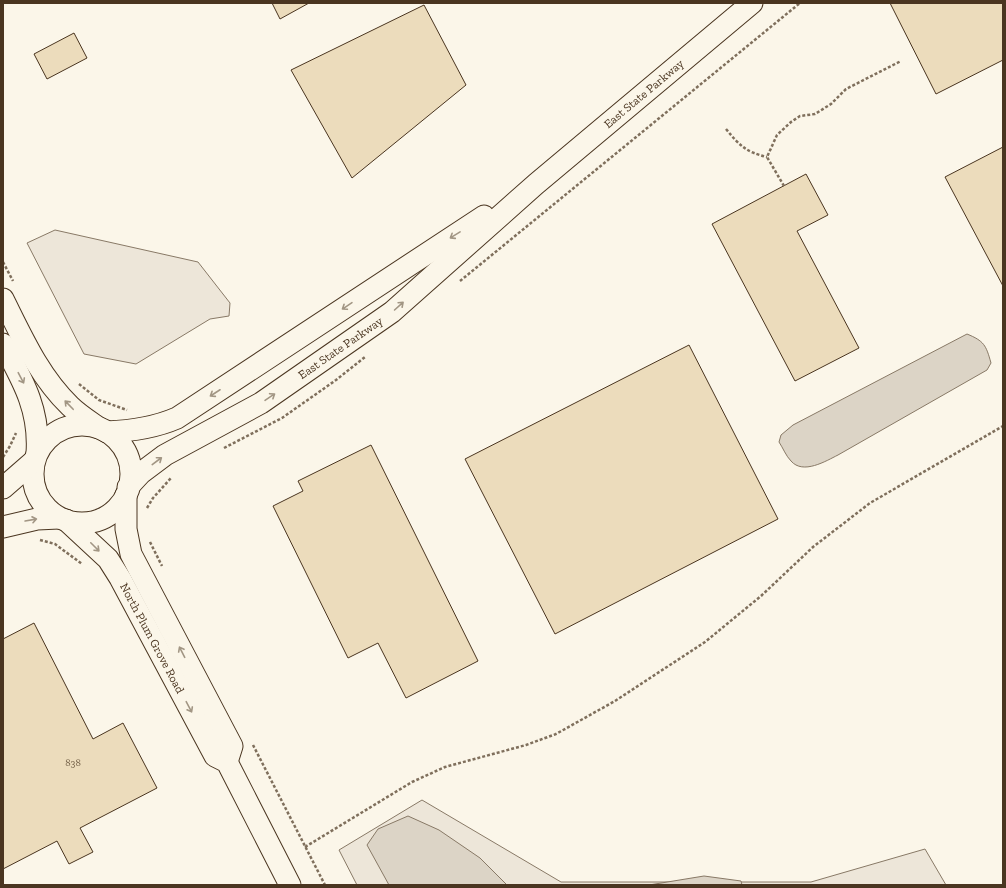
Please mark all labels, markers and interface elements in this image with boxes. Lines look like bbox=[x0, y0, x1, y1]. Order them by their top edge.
street label: East State Parkway bbox=[601, 56, 687, 131]
one-way arrow bbox=[449, 231, 461, 239]
one-way arrow bbox=[394, 301, 404, 311]
one-way arrow bbox=[341, 303, 353, 311]
street label: East State Parkway bbox=[296, 313, 386, 382]
one-way arrow bbox=[18, 372, 25, 384]
one-way arrow bbox=[210, 389, 221, 397]
one-way arrow bbox=[264, 393, 275, 401]
one-way arrow bbox=[64, 400, 74, 410]
one-way arrow bbox=[151, 457, 162, 465]
one-way arrow bbox=[24, 516, 37, 524]
one-way arrow bbox=[90, 542, 100, 552]
street label: North Plum Grove Road bbox=[117, 581, 187, 696]
one-way arrow bbox=[178, 646, 186, 658]
one-way arrow bbox=[185, 700, 193, 712]
house number: 838 bbox=[65, 757, 81, 769]

